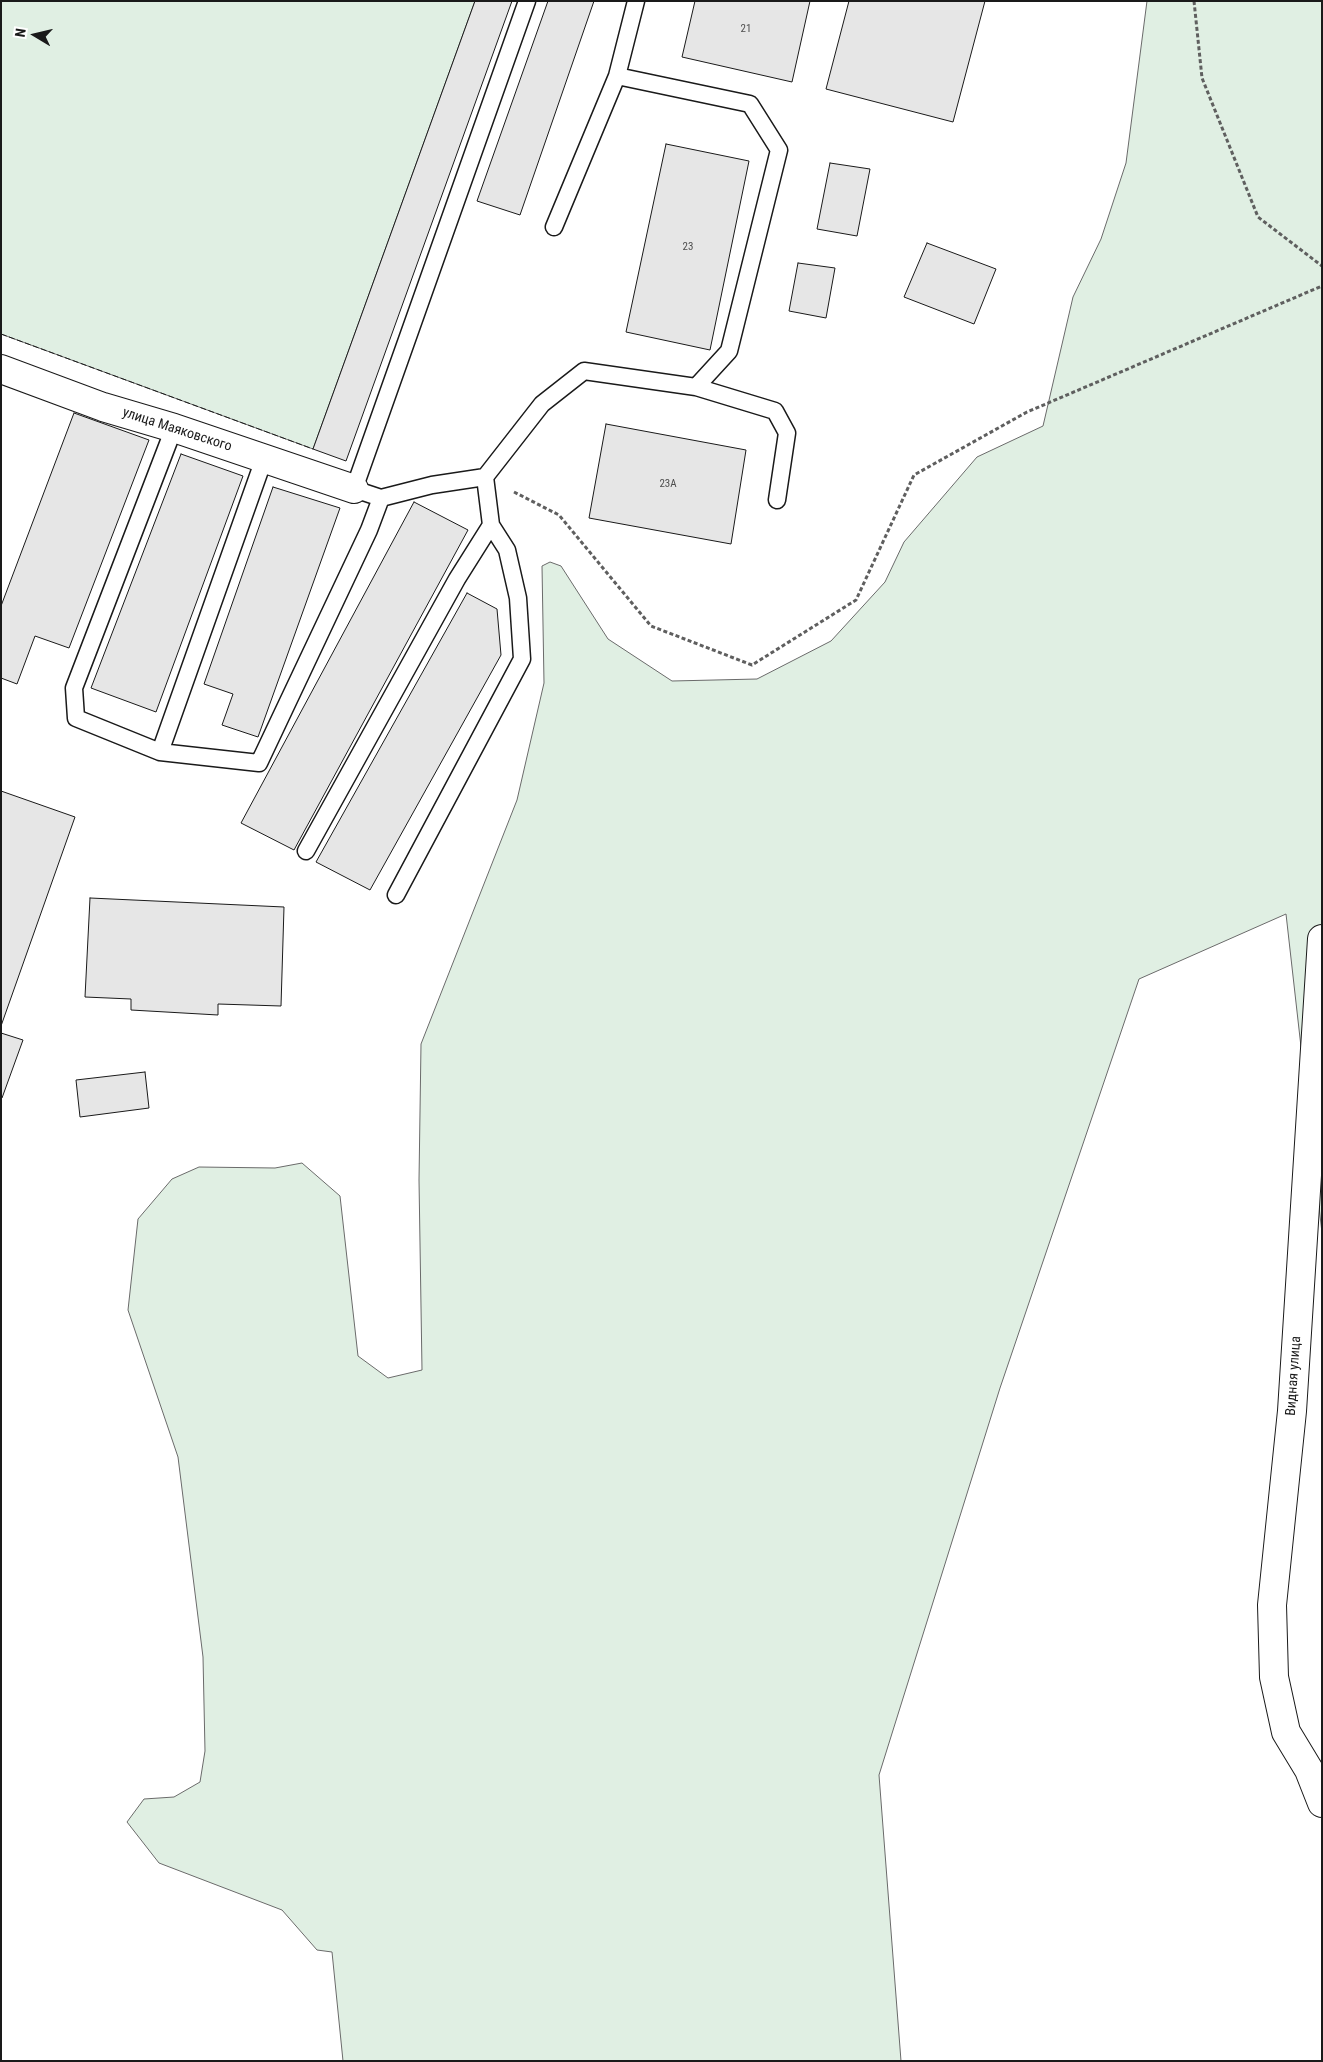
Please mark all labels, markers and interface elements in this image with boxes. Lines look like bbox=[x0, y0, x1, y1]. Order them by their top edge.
north arrow bbox=[10, 10, 60, 60]
house number: 21 bbox=[741, 22, 751, 36]
text: N bbox=[12, 27, 29, 38]
house number: 23 bbox=[683, 240, 693, 254]
street label: улица Маяковского bbox=[120, 404, 234, 456]
house number: 23А bbox=[659, 477, 677, 491]
street label: Видная улица bbox=[1283, 1336, 1305, 1416]

